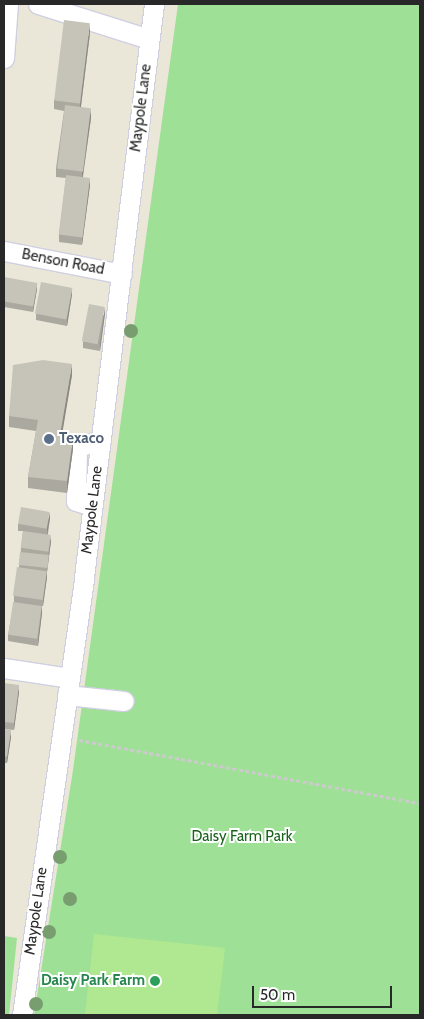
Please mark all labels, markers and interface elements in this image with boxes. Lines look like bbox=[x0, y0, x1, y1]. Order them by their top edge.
street label: Maypole Lane bbox=[127, 63, 155, 153]
street label: Benson Road bbox=[20, 245, 106, 279]
place label: Texaco bbox=[59, 430, 104, 448]
marker: Texaco bbox=[43, 433, 55, 445]
street label: Maypole Lane bbox=[78, 465, 106, 555]
park label: Daisy Farm Park bbox=[192, 828, 292, 846]
street label: Maypole Lane bbox=[21, 866, 51, 956]
place label: Daisy Park Farm bbox=[41, 972, 145, 990]
marker: Daisy Park Farm bbox=[149, 975, 161, 987]
scale bar bbox=[254, 976, 394, 1008]
text: 50 m bbox=[260, 986, 295, 1004]

